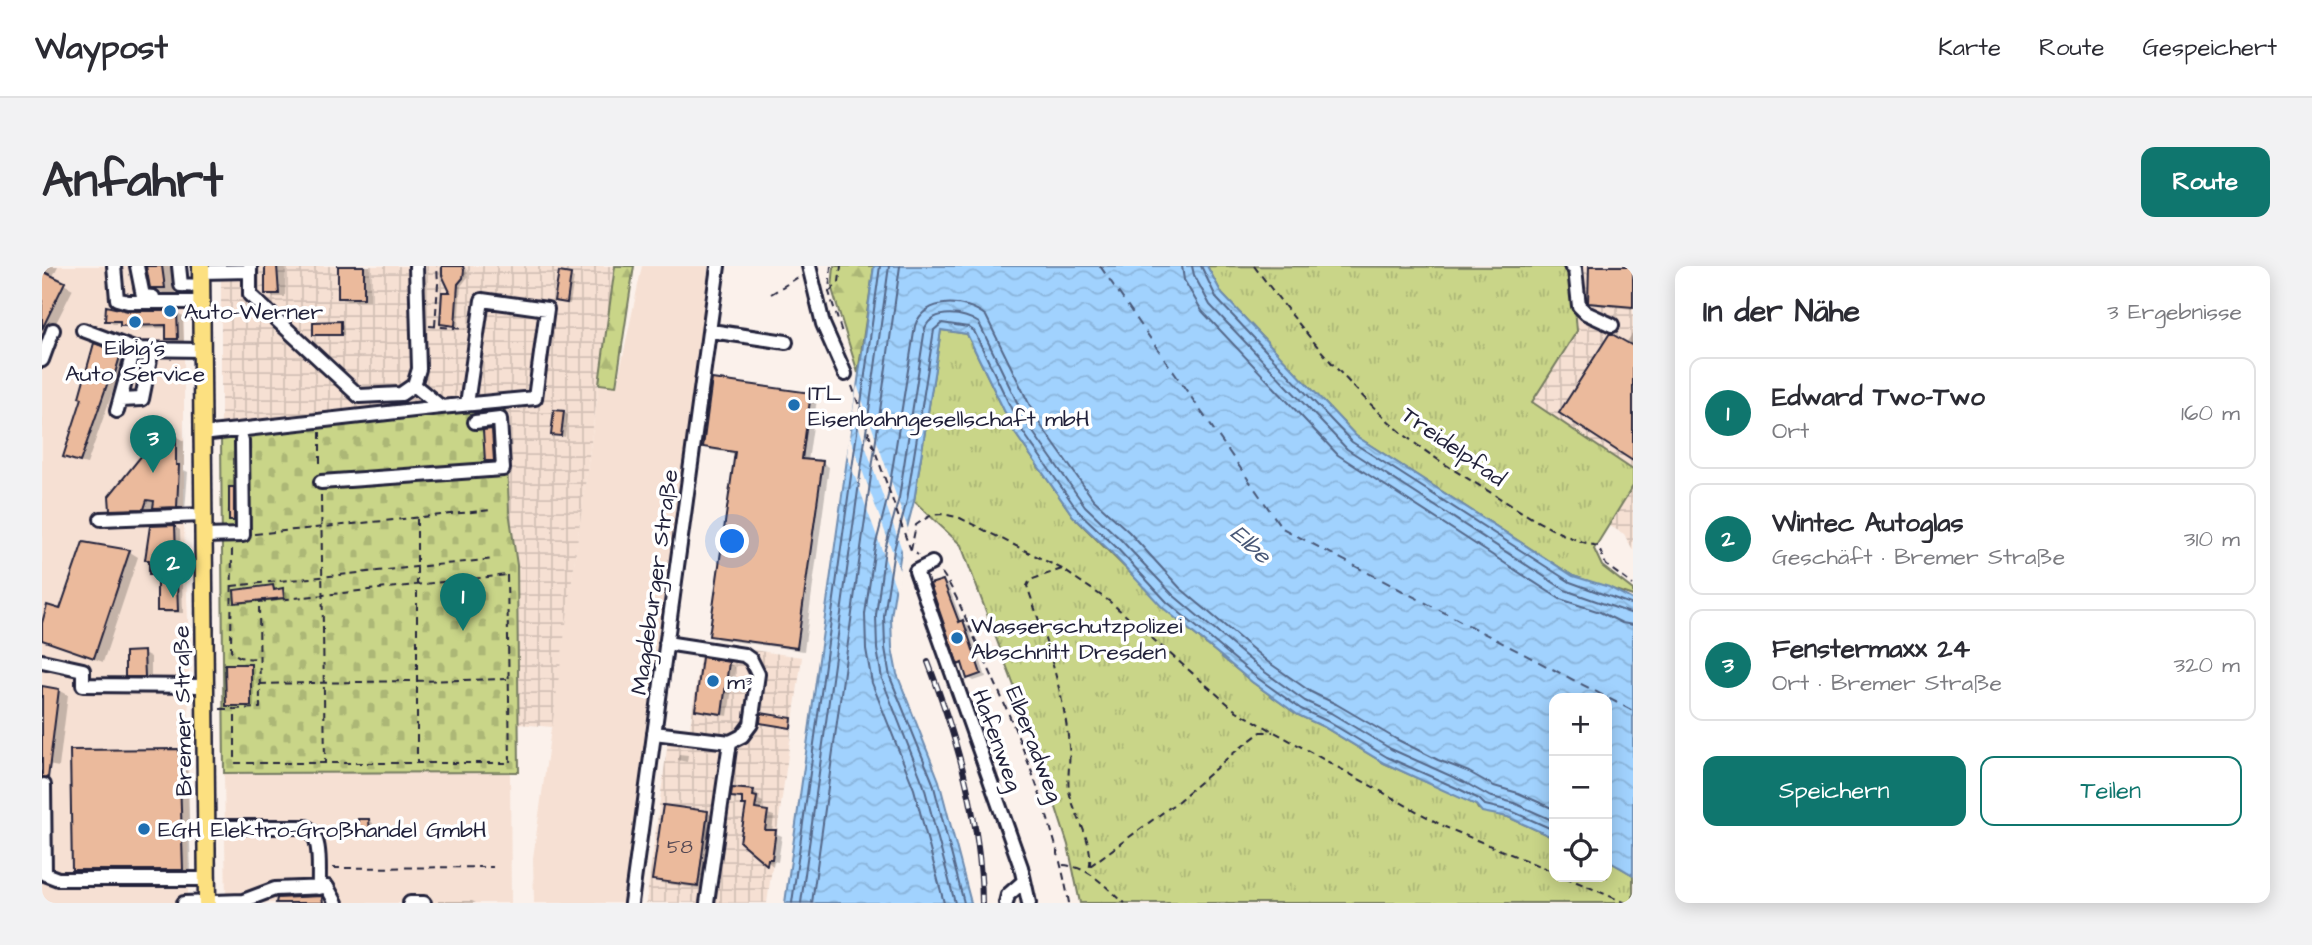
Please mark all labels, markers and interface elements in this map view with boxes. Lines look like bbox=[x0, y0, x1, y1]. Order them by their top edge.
text: Waypost bbox=[35, 25, 168, 71]
text: Karte bbox=[1938, 31, 2001, 65]
text: Route bbox=[2039, 31, 2104, 65]
text: Gespeichert bbox=[2142, 31, 2277, 65]
button: Route bbox=[2141, 147, 2270, 217]
text: Anfahrt bbox=[42, 148, 223, 216]
text: In der Nähe bbox=[1703, 291, 1860, 333]
place label: Auto-Werner bbox=[184, 296, 324, 328]
text: 3 Ergebnisse bbox=[2107, 296, 2242, 328]
marker: Auto-Werner bbox=[162, 303, 178, 319]
marker: Eibig's Auto Service bbox=[127, 314, 143, 330]
place label: Eibig's Auto Service bbox=[65, 332, 205, 390]
place label: ITL Eisenbahngesellschaft mbH bbox=[808, 377, 1090, 436]
text: Edward Two-Two bbox=[1772, 379, 1985, 415]
marker: ITL Eisenbahngesellschaft mbH bbox=[786, 397, 802, 413]
text: 1 bbox=[1727, 397, 1729, 429]
text: 160 m bbox=[2181, 397, 2240, 429]
street label: Treidelpfad bbox=[1395, 399, 1512, 495]
pin: 3 bbox=[130, 415, 176, 473]
text: Ort bbox=[1772, 415, 1809, 447]
street label: Magdeburger Straße bbox=[623, 467, 688, 697]
text: Wintec Autoglas bbox=[1772, 505, 1964, 541]
water label: Elbe bbox=[1222, 517, 1279, 573]
text: 2 bbox=[1721, 523, 1735, 555]
text: 310 m bbox=[2184, 523, 2240, 555]
your location bbox=[715, 524, 749, 558]
pin: 2 bbox=[150, 540, 196, 598]
text: Geschäft · Bremer Straße bbox=[1772, 541, 2065, 573]
pin: 1 bbox=[440, 573, 486, 631]
place label: Wasserschutzpolizei Abschnitt Dresden bbox=[971, 610, 1183, 668]
street label: Bremer Straße bbox=[166, 625, 200, 797]
marker: Wasserschutzpolizei Abschnitt Dresden bbox=[949, 630, 965, 646]
text: Fenstermaxx 24 bbox=[1772, 631, 1970, 667]
text: 3 bbox=[1722, 649, 1734, 681]
text: 320 m bbox=[2174, 649, 2240, 681]
place label: m³ bbox=[727, 666, 752, 698]
text: Ort · Bremer Straße bbox=[1772, 667, 2002, 699]
marker: m³ bbox=[705, 673, 721, 689]
street label: Elberadweg bbox=[996, 682, 1071, 807]
street label: Hafenweg bbox=[963, 685, 1030, 796]
map controls bbox=[1549, 693, 1612, 882]
button: + bbox=[1549, 693, 1612, 756]
button: − bbox=[1549, 756, 1612, 819]
button: Speichern bbox=[1703, 756, 1966, 826]
button: Teilen bbox=[1980, 756, 2242, 826]
place label: EGH Elektro-Großhandel GmbH bbox=[158, 814, 487, 846]
button: locate bbox=[1549, 819, 1612, 882]
marker: EGH Elektro-Großhandel GmbH bbox=[136, 821, 152, 837]
house number: 58 bbox=[667, 834, 693, 861]

